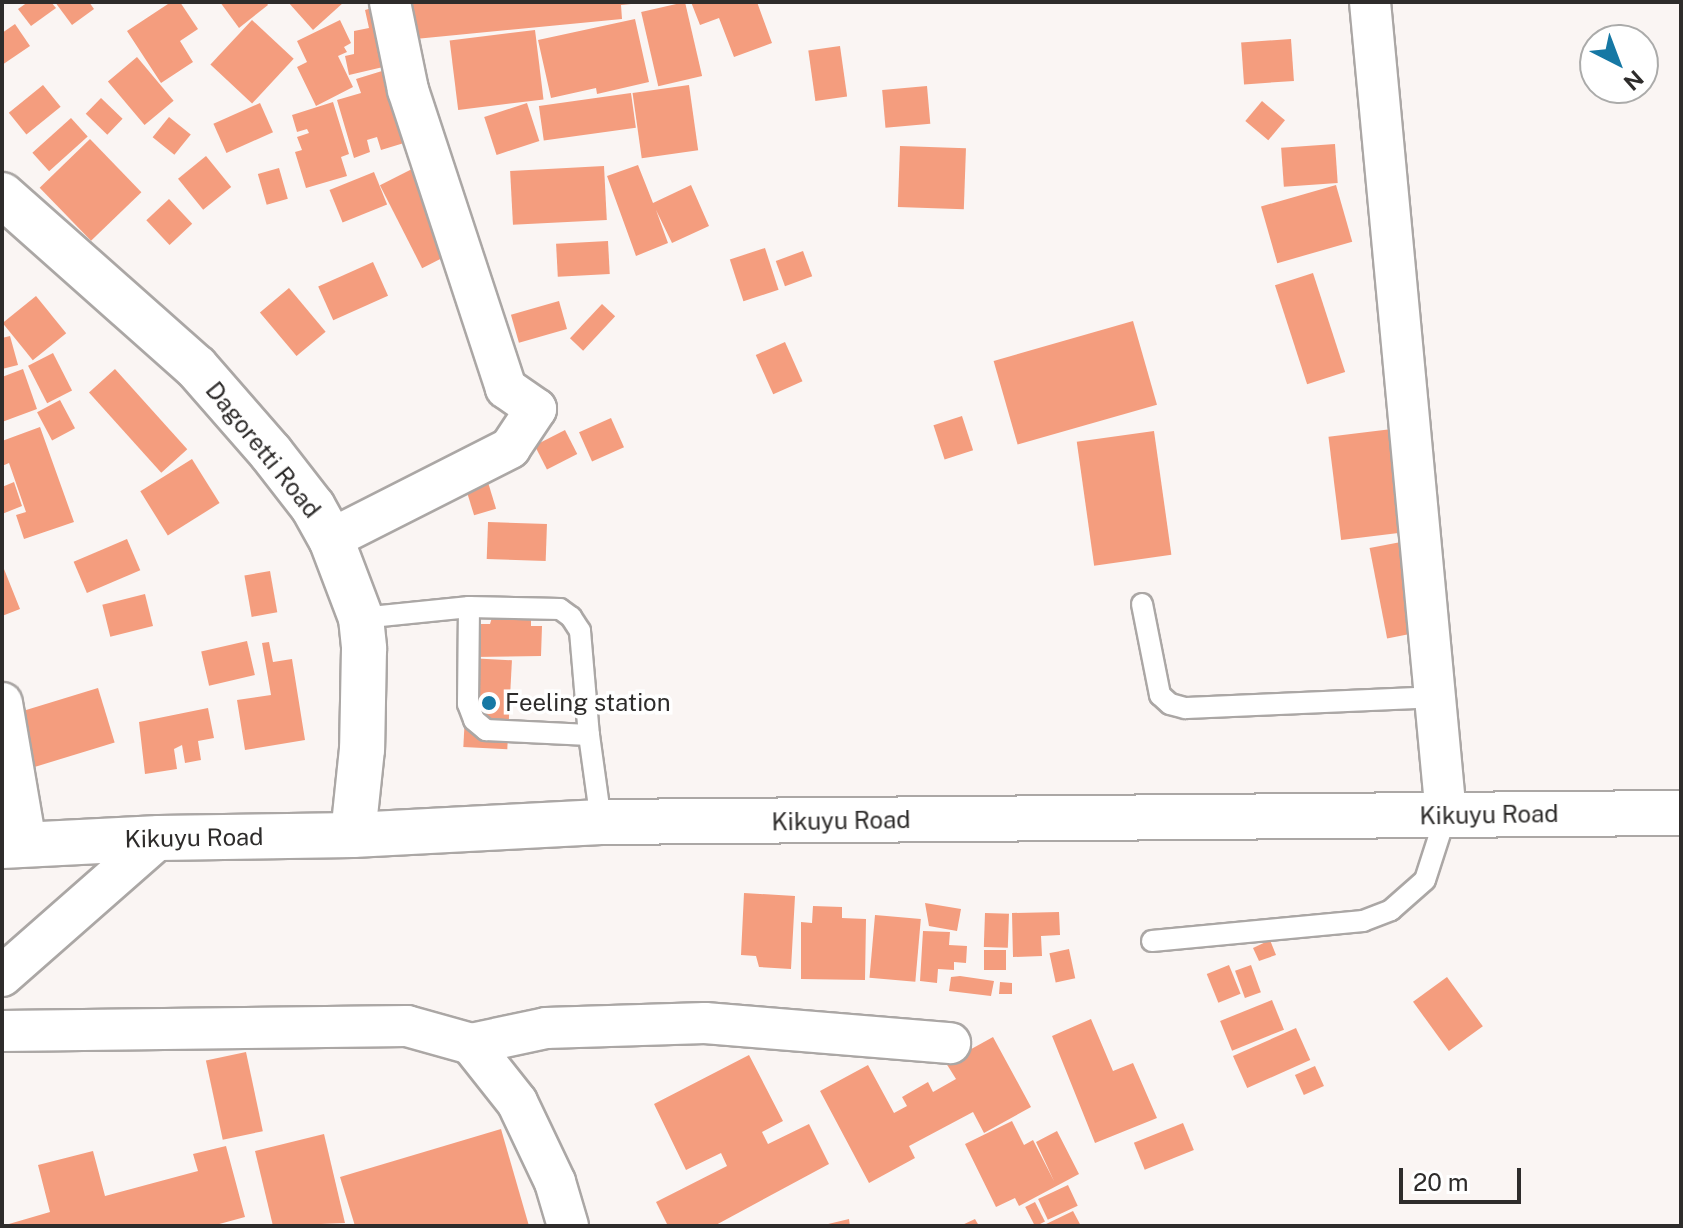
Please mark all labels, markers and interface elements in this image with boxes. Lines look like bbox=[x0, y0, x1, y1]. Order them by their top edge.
north arrow bbox=[1579, 24, 1659, 104]
text: N bbox=[1619, 65, 1649, 96]
street label: Dagoretti Road bbox=[199, 376, 327, 524]
place label: Feeling station bbox=[505, 689, 671, 717]
marker: Feeling station bbox=[480, 694, 498, 712]
street label: Kikuyu Road bbox=[1419, 799, 1559, 831]
street label: Kikuyu Road bbox=[771, 805, 911, 837]
street label: Kikuyu Road bbox=[124, 822, 264, 854]
scale bar bbox=[1403, 1152, 1525, 1202]
text: 20 m bbox=[1413, 1168, 1469, 1196]

